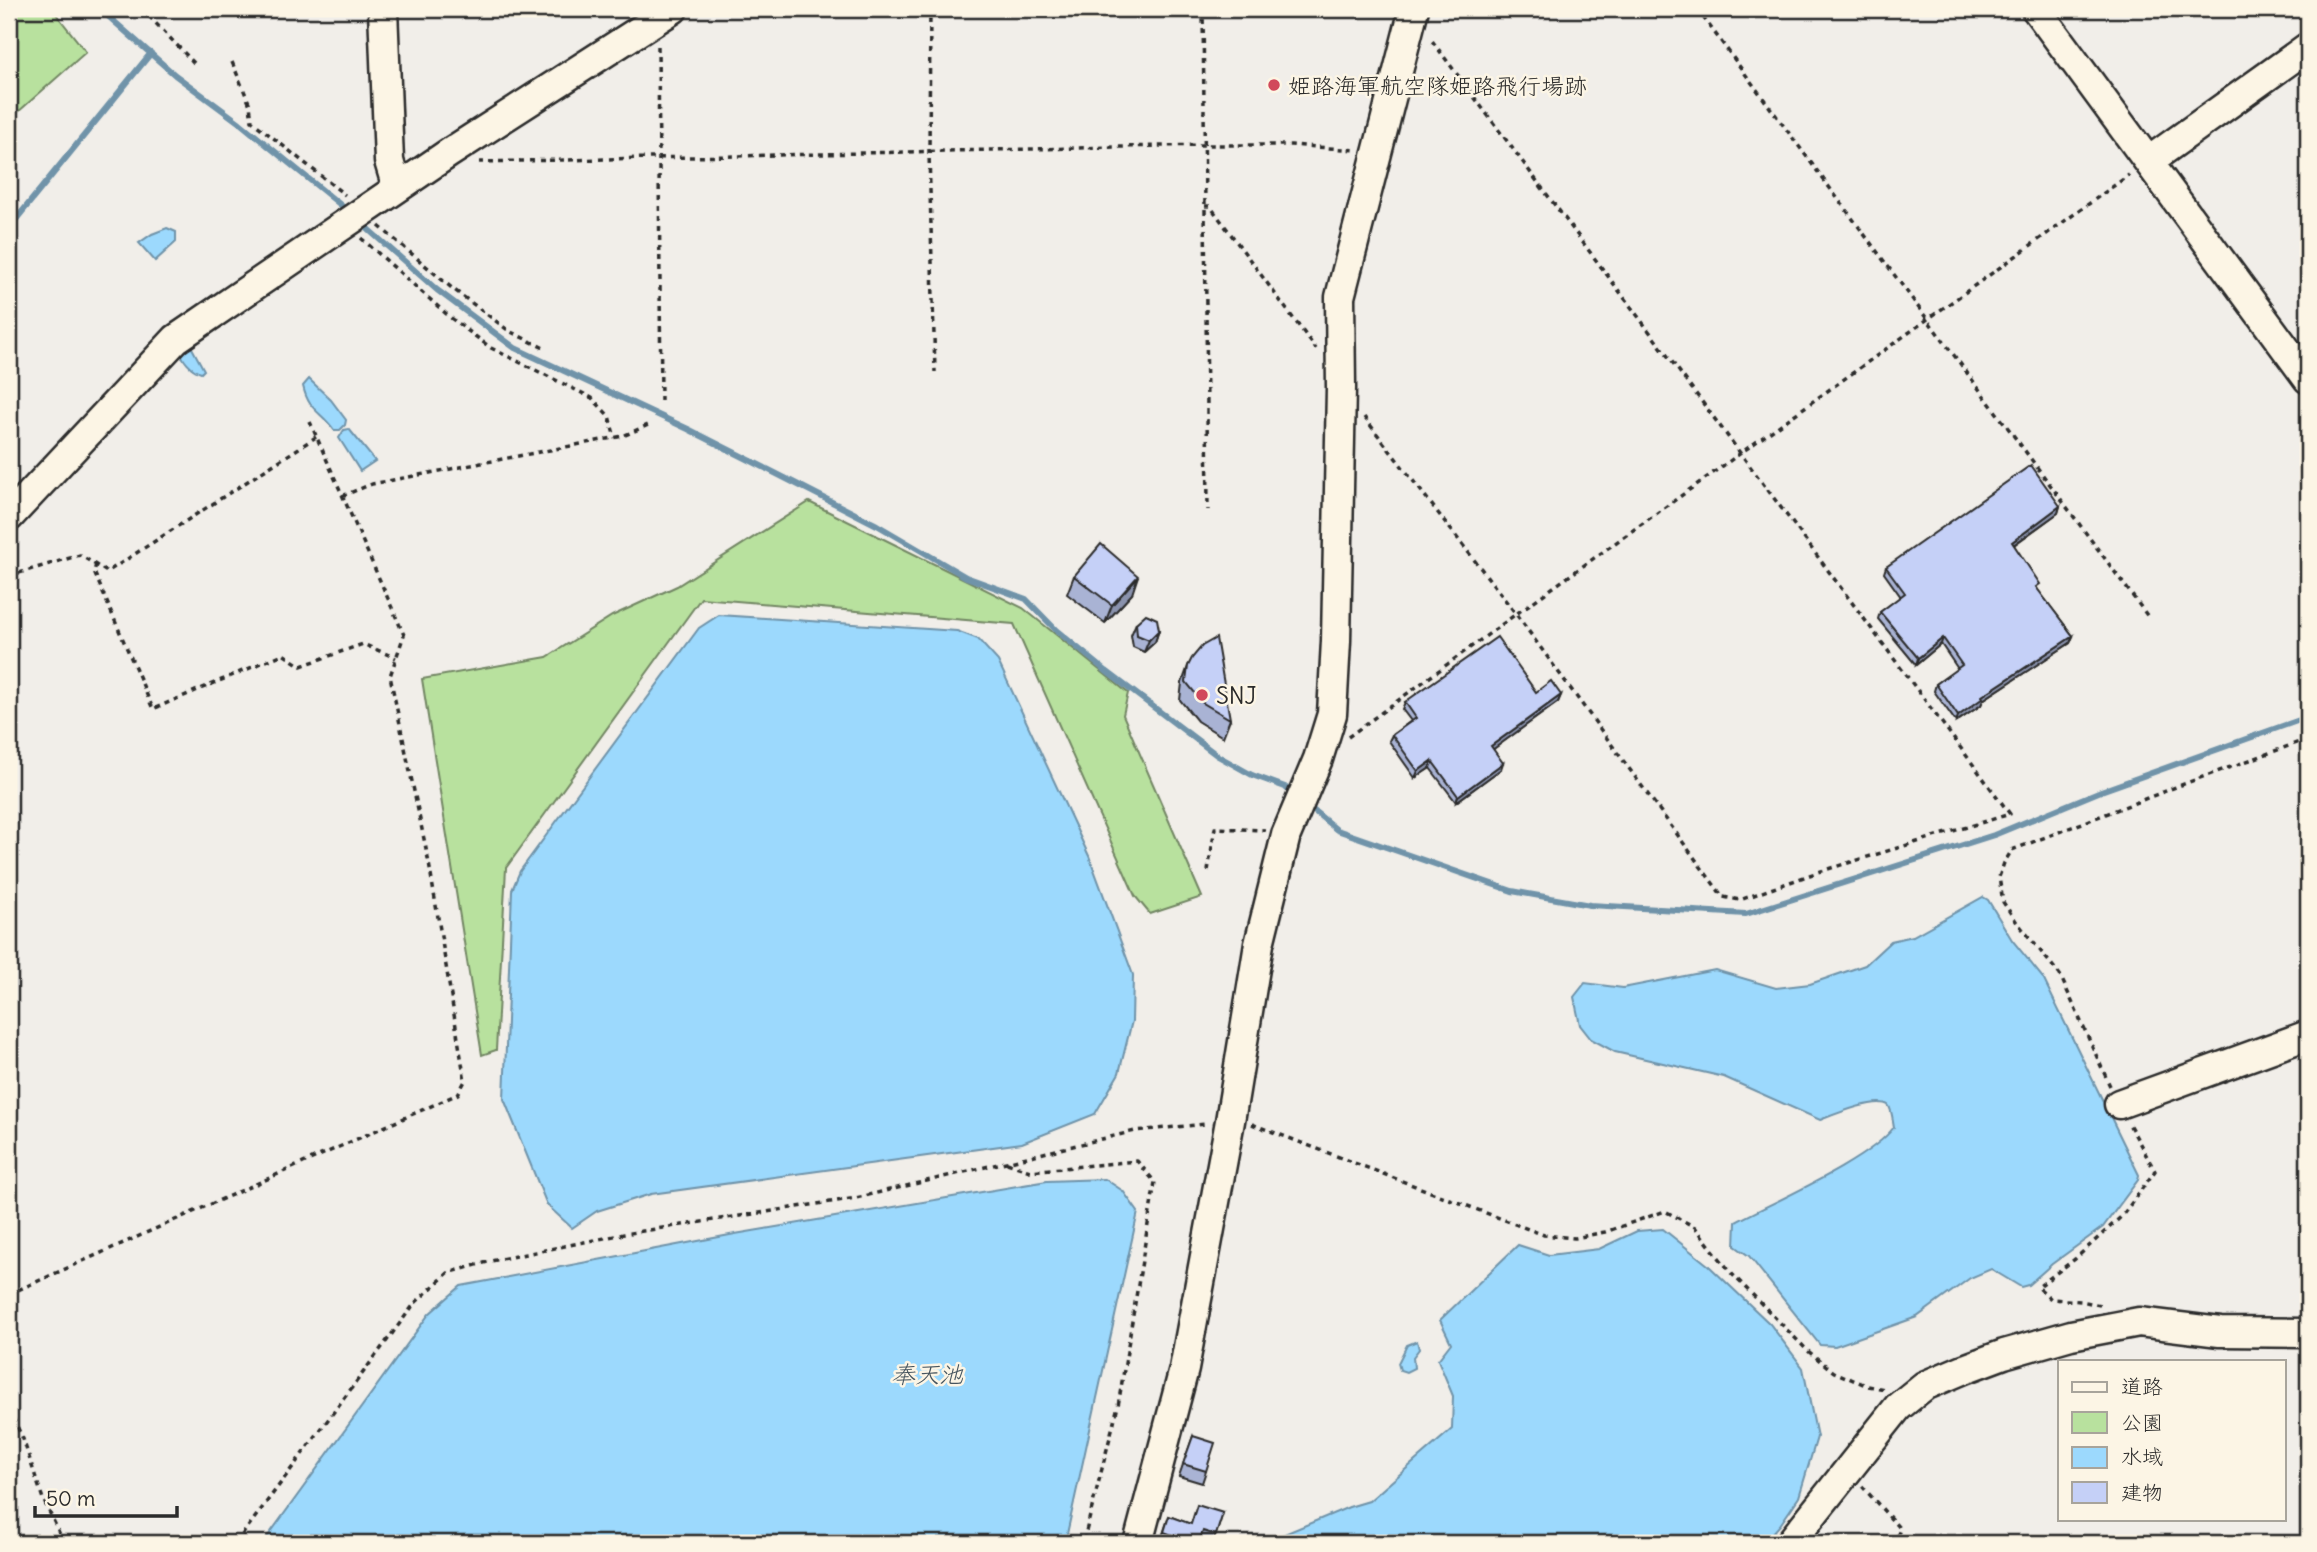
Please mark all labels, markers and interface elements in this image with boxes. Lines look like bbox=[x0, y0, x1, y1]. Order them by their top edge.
place label: 姫路海軍航空隊姫路飛行場跡 bbox=[1288, 71, 1587, 100]
marker: 姫路海軍航空隊姫路飛行場跡 bbox=[1266, 77, 1282, 93]
place label: SNJ bbox=[1216, 681, 1257, 710]
marker: SNJ bbox=[1194, 687, 1210, 703]
water label: 奉天池 bbox=[891, 1359, 964, 1389]
legend bbox=[2058, 1360, 2286, 1520]
text: 道路 bbox=[2121, 1373, 2163, 1400]
text: 公園 bbox=[2121, 1409, 2163, 1436]
text: 水域 bbox=[2121, 1443, 2163, 1470]
scale bar bbox=[35, 1475, 177, 1519]
text: 建物 bbox=[2121, 1479, 2163, 1506]
text: 50 m bbox=[46, 1485, 95, 1512]

